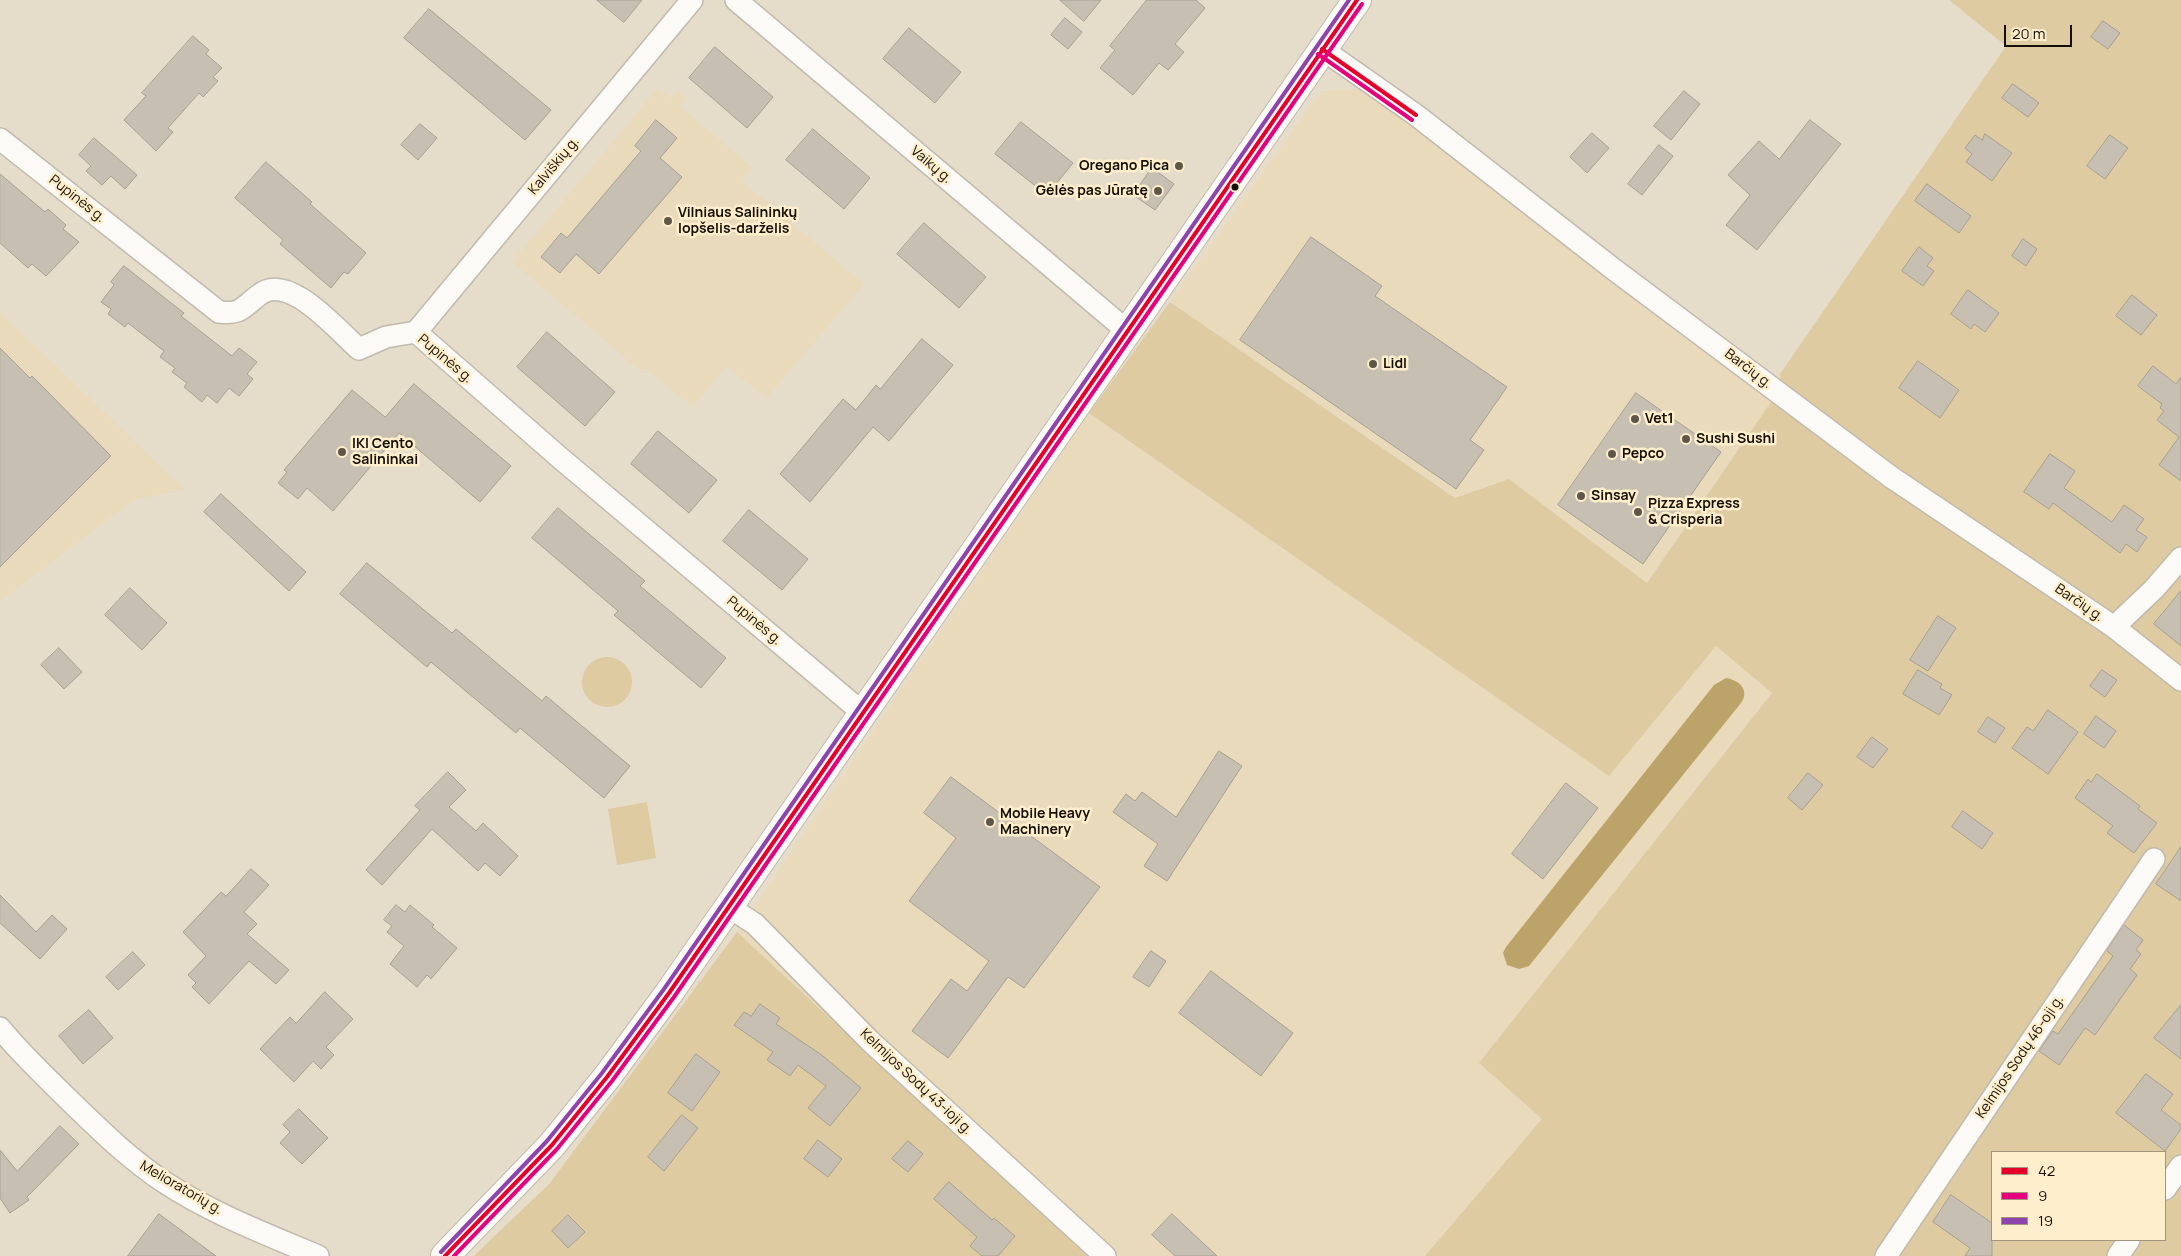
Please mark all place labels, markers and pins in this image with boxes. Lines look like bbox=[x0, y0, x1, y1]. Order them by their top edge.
place label: Oregano Pica bbox=[1079, 158, 1169, 174]
marker: Oregano Pica bbox=[1173, 160, 1185, 172]
unlabelled marker bbox=[1230, 182, 1240, 192]
place label: Gėlės pas Jūratę bbox=[1036, 183, 1148, 199]
marker: Gėlės pas Jūratę bbox=[1152, 185, 1164, 197]
place label: Vilniaus Salininkų lopšelis-darželis bbox=[678, 205, 797, 238]
marker: Vilniaus Salininkų lopšelis-darželis bbox=[662, 215, 674, 227]
place label: Lidl bbox=[1383, 356, 1407, 372]
marker: Lidl bbox=[1367, 358, 1379, 370]
place label: Vet1 bbox=[1645, 411, 1674, 427]
marker: Vet1 bbox=[1629, 413, 1641, 425]
place label: Sushi Sushi bbox=[1696, 431, 1775, 447]
marker: Sushi Sushi bbox=[1680, 433, 1692, 445]
place label: IKI Cento Salininkai bbox=[352, 436, 418, 468]
marker: IKI Cento Salininkai bbox=[336, 446, 348, 458]
place label: Pepco bbox=[1622, 446, 1664, 462]
marker: Pepco bbox=[1606, 448, 1618, 460]
place label: Sinsay bbox=[1591, 488, 1636, 504]
marker: Sinsay bbox=[1575, 490, 1587, 502]
place label: Pizza Express & Crisperia bbox=[1648, 496, 1740, 528]
marker: Pizza Express & Crisperia bbox=[1632, 506, 1644, 518]
place label: Mobile Heavy Machinery bbox=[1000, 806, 1090, 839]
marker: Mobile Heavy Machinery bbox=[984, 816, 996, 828]

